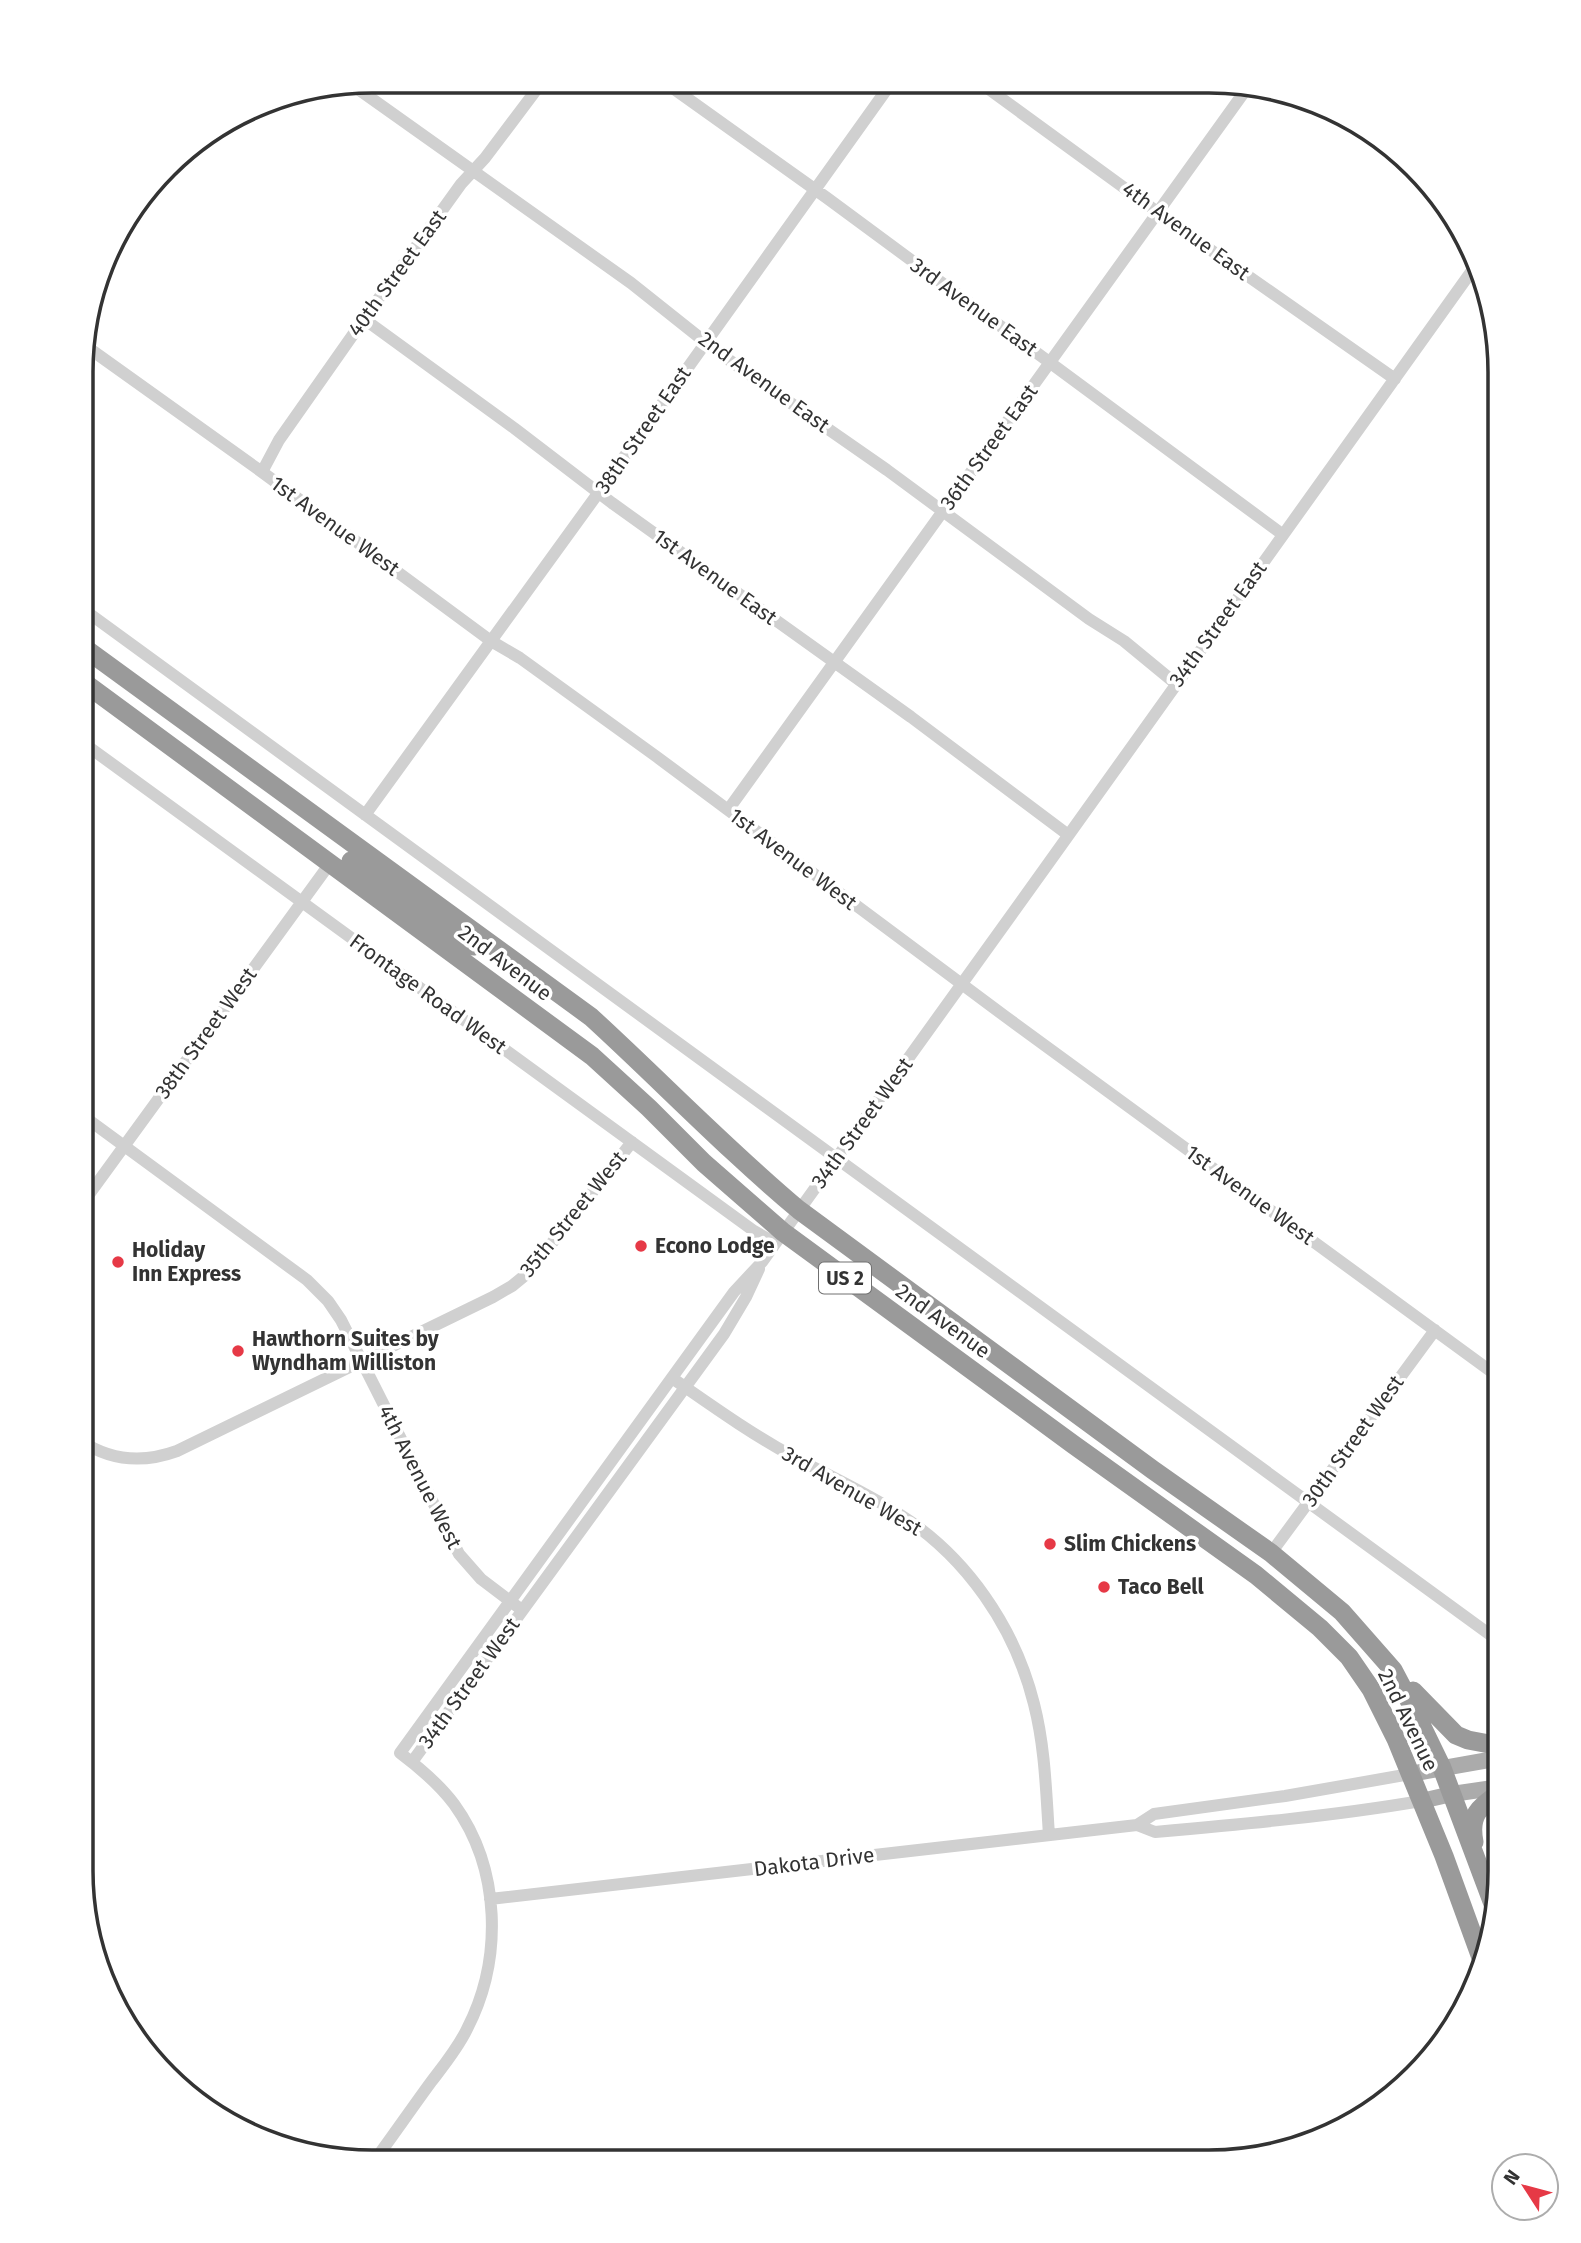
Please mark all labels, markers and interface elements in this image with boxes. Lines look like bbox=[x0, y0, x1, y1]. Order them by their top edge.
street label: 4th Avenue East bbox=[1117, 176, 1255, 286]
street label: 40th Street East bbox=[342, 204, 452, 342]
street label: 3rd Avenue East bbox=[905, 252, 1043, 362]
street label: 2nd Avenue East bbox=[693, 326, 835, 439]
street label: 38th Street East bbox=[589, 361, 697, 499]
street label: 36th Street East bbox=[935, 379, 1044, 515]
street label: 1st Avenue West bbox=[265, 470, 405, 582]
street label: 1st Avenue East bbox=[648, 523, 782, 631]
street label: 34th Street East bbox=[1164, 556, 1273, 692]
street label: 1st Avenue West bbox=[724, 802, 862, 916]
street label: 2nd Avenue bbox=[453, 919, 557, 1007]
street label: Frontage Road West bbox=[344, 928, 512, 1060]
street label: 38th Street West bbox=[150, 962, 263, 1104]
street label: 34th Street West bbox=[806, 1052, 918, 1194]
street label: 1st Avenue West bbox=[1180, 1139, 1320, 1251]
street label: 35th Street West bbox=[514, 1145, 632, 1282]
place label: Econo Lodge bbox=[655, 1233, 775, 1259]
place label: Holiday Inn Express bbox=[132, 1237, 241, 1287]
marker: Econo Lodge bbox=[633, 1238, 649, 1254]
marker: Holiday Inn Express bbox=[110, 1254, 126, 1270]
road number: US 2 bbox=[819, 1262, 871, 1294]
street label: 2nd Avenue bbox=[891, 1278, 995, 1364]
place label: Hawthorn Suites by Wyndham Williston bbox=[252, 1326, 439, 1376]
marker: Hawthorn Suites by Wyndham Williston bbox=[230, 1343, 246, 1359]
street label: 30th Street West bbox=[1297, 1370, 1410, 1512]
street label: 4th Avenue West bbox=[373, 1401, 468, 1554]
street label: 3rd Avenue West bbox=[777, 1440, 927, 1542]
place label: Slim Chickens bbox=[1064, 1531, 1196, 1557]
marker: Slim Chickens bbox=[1042, 1536, 1058, 1552]
place label: Taco Bell bbox=[1118, 1574, 1204, 1600]
marker: Taco Bell bbox=[1096, 1579, 1112, 1595]
street label: 34th Street West bbox=[413, 1612, 525, 1754]
street label: 2nd Avenue bbox=[1372, 1665, 1444, 1775]
street label: Dakota Drive bbox=[752, 1842, 876, 1882]
north arrow bbox=[1490, 2152, 1560, 2222]
text: N bbox=[1499, 2165, 1525, 2189]

